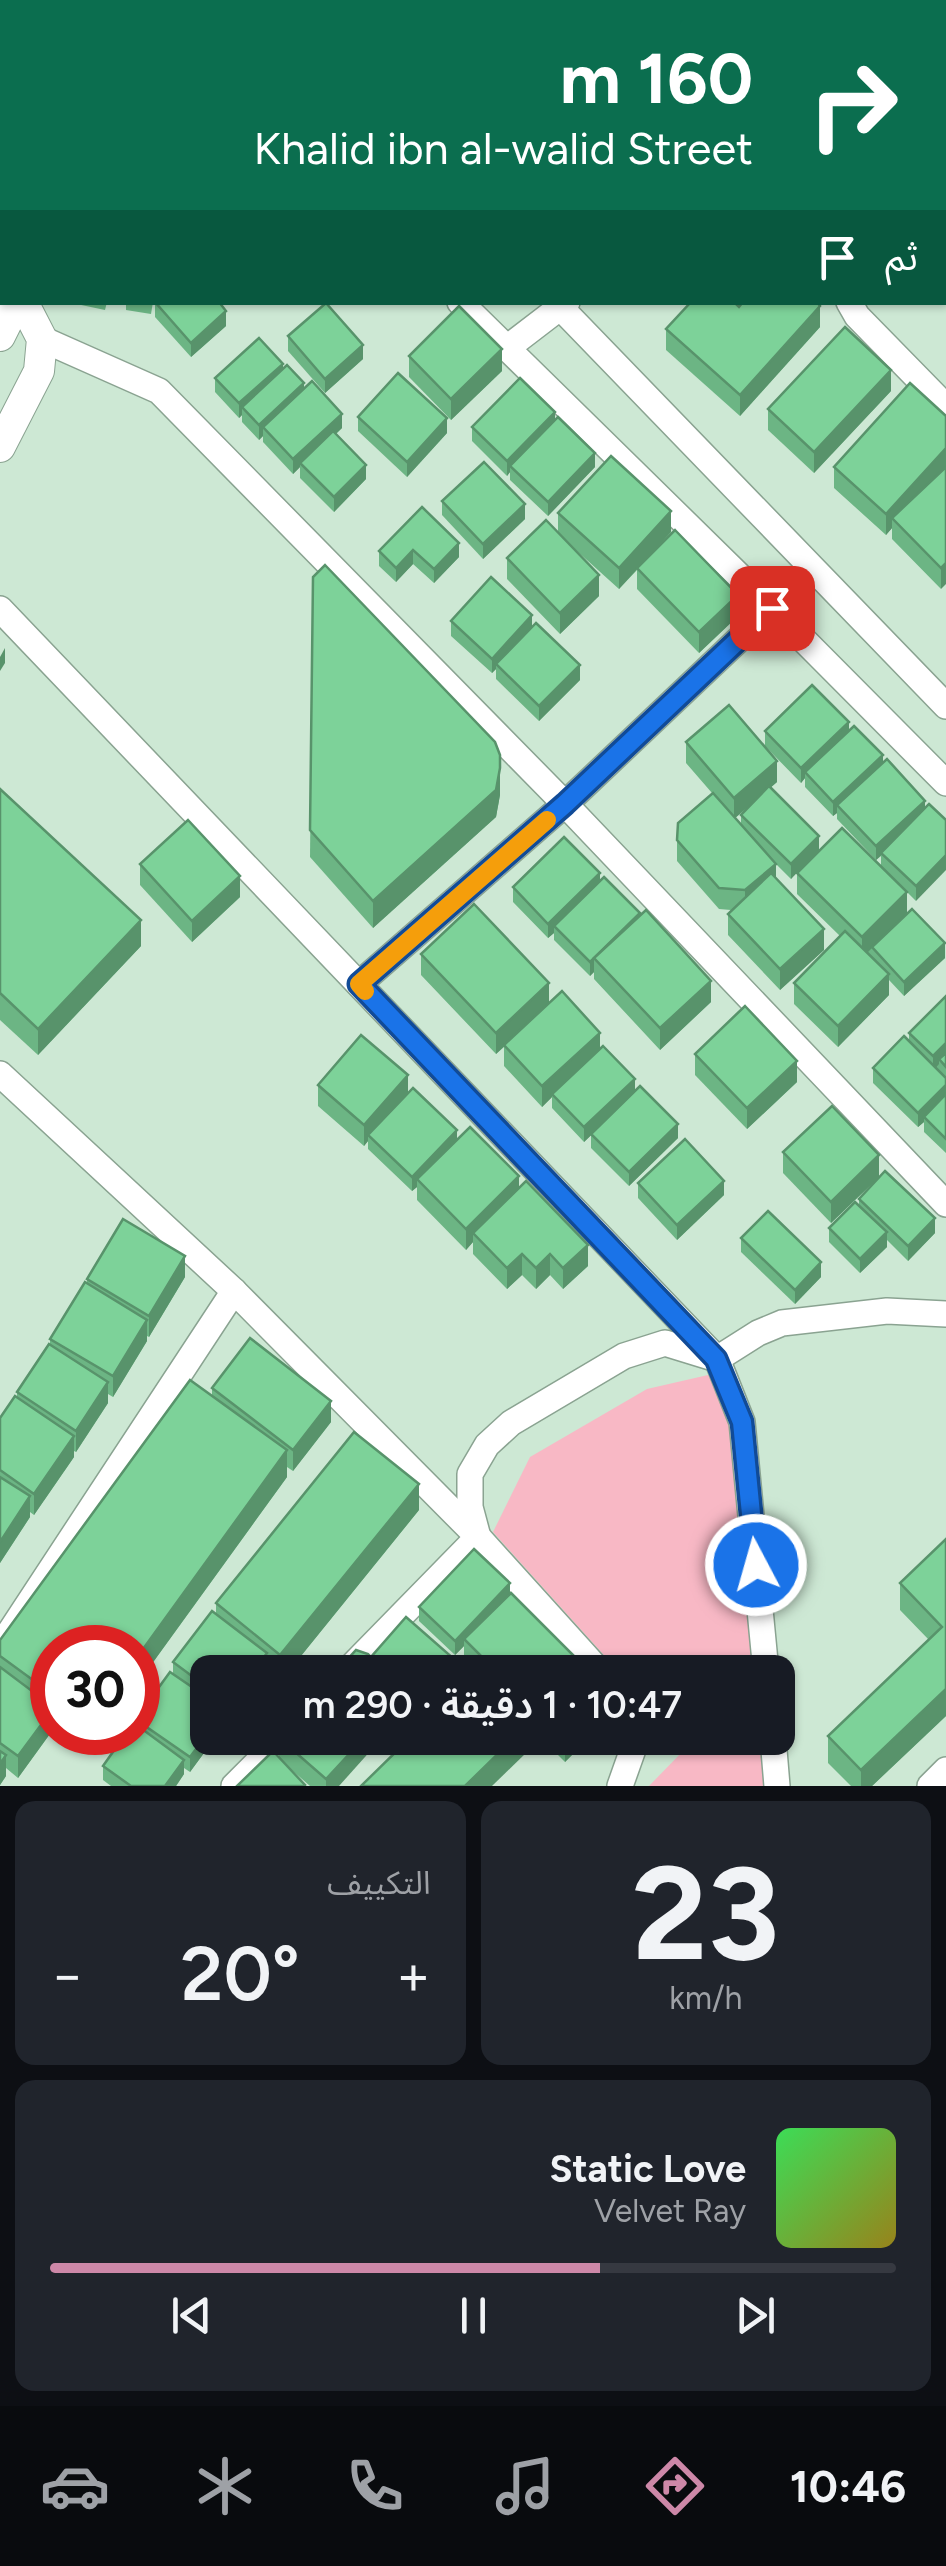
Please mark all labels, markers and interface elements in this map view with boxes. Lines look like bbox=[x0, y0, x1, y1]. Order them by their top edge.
text: 160 m bbox=[560, 36, 753, 121]
icon: right bbox=[788, 40, 918, 170]
text: Khalid ibn al-walid Street bbox=[253, 121, 753, 175]
icon: arrive bbox=[810, 230, 865, 285]
text: ثم bbox=[885, 234, 918, 280]
pin bbox=[730, 566, 815, 651]
icon: arrive bbox=[745, 581, 800, 636]
position arrow bbox=[704, 1513, 808, 1617]
speed limit sign: 30 bbox=[30, 1625, 160, 1755]
text: 10:47 · 1 دقيقة · 290 m bbox=[303, 1682, 682, 1728]
text: 23 bbox=[632, 1836, 780, 1992]
text: التكييف bbox=[327, 1864, 431, 1902]
text: 20° bbox=[181, 1929, 300, 2019]
text: − bbox=[50, 1942, 84, 2008]
text: + bbox=[396, 1942, 430, 2008]
text: km/h bbox=[669, 1979, 742, 2017]
text: Static Love bbox=[550, 2146, 746, 2192]
text: Velvet Ray bbox=[594, 2192, 746, 2230]
icon: previous bbox=[164, 2288, 219, 2343]
icon: pause bbox=[446, 2288, 501, 2343]
icon: next bbox=[728, 2288, 783, 2343]
icon: car bbox=[40, 2451, 110, 2521]
icon: climate bbox=[190, 2451, 260, 2521]
icon: phone bbox=[340, 2451, 410, 2521]
icon: music bbox=[490, 2451, 560, 2521]
icon: directions bbox=[640, 2451, 710, 2521]
text: 10:46 bbox=[790, 2459, 906, 2513]

